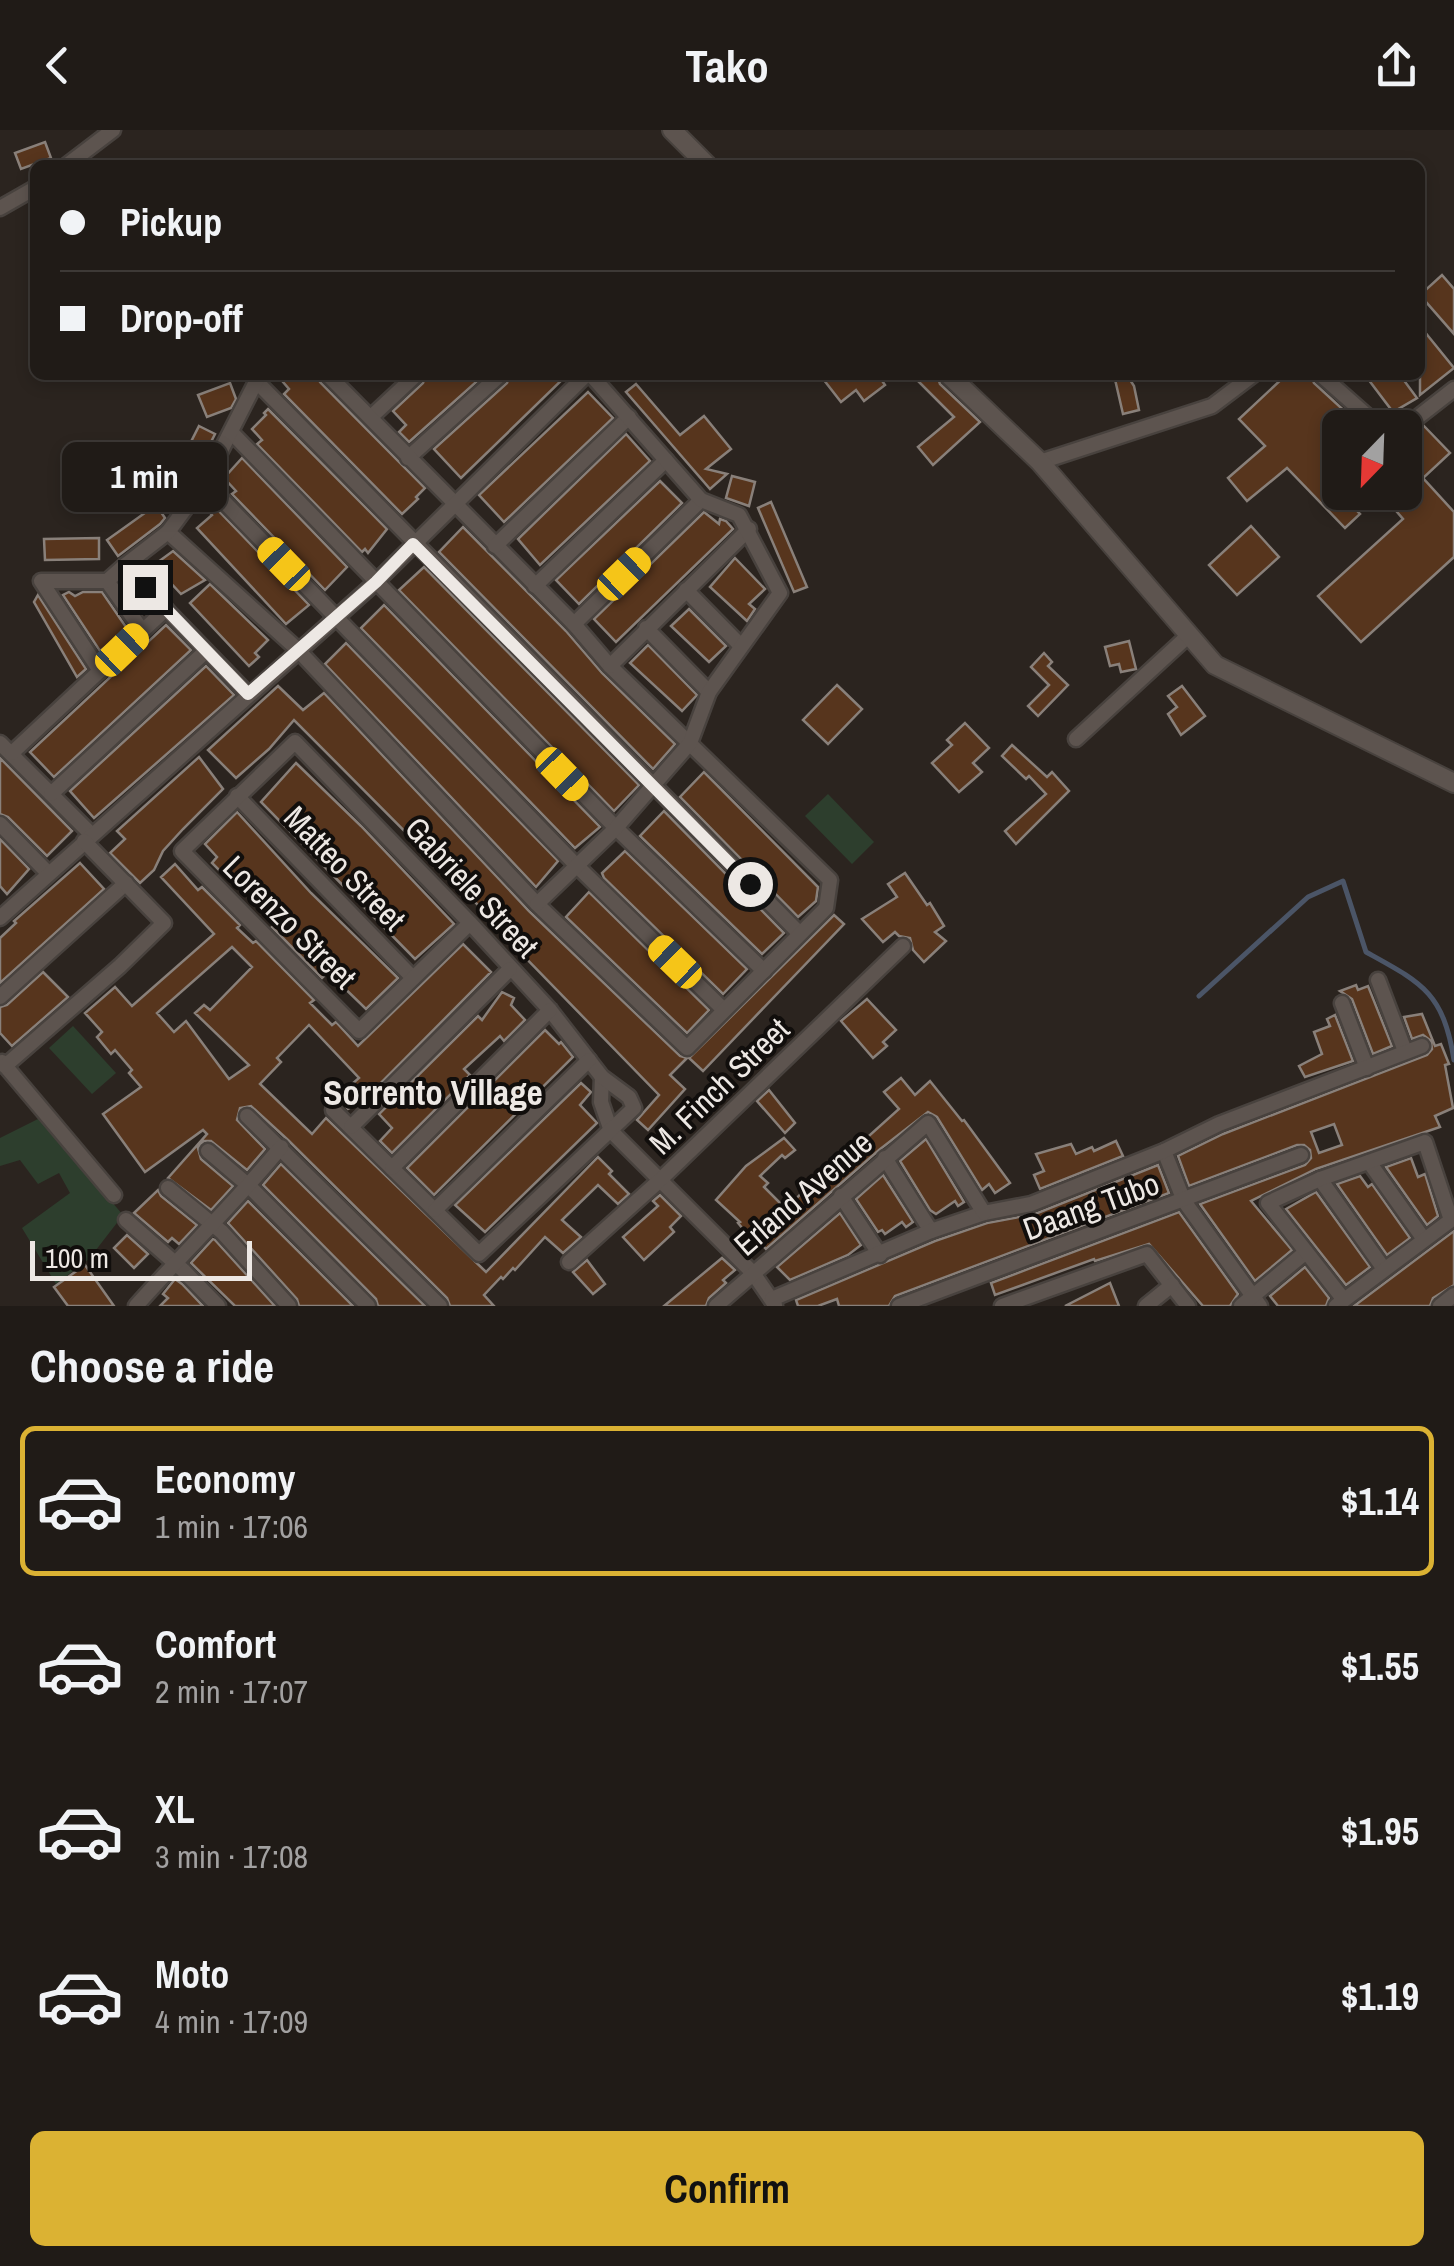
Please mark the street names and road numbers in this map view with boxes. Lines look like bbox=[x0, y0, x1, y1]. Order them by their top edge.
street label: Matteo Street bbox=[275, 796, 415, 940]
street label: Gabriele Street bbox=[396, 807, 548, 967]
street label: Lorenzo Street bbox=[214, 846, 366, 998]
street label: M. Finch Street bbox=[640, 1008, 798, 1164]
street label: Erland Avenue bbox=[725, 1121, 881, 1265]
street label: Daang Tubo bbox=[1017, 1162, 1165, 1250]

